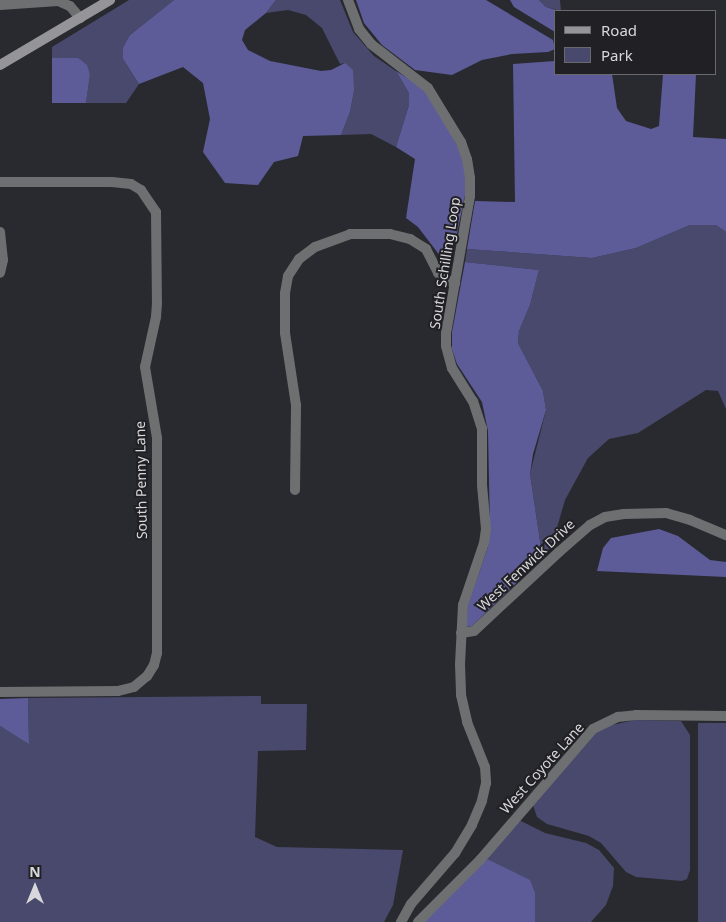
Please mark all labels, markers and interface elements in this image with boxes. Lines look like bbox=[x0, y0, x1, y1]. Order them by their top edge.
legend bbox=[554, 10, 716, 75]
text: Road bbox=[601, 20, 637, 40]
text: Park bbox=[601, 45, 633, 65]
street label: South Schilling Loop bbox=[426, 196, 464, 330]
street label: South Penny Lane bbox=[132, 421, 150, 539]
street label: West Fenwick Drive bbox=[474, 516, 578, 614]
street label: West Coyote Lane bbox=[497, 719, 587, 817]
north arrow bbox=[10, 862, 60, 912]
text: N bbox=[29, 862, 41, 881]

